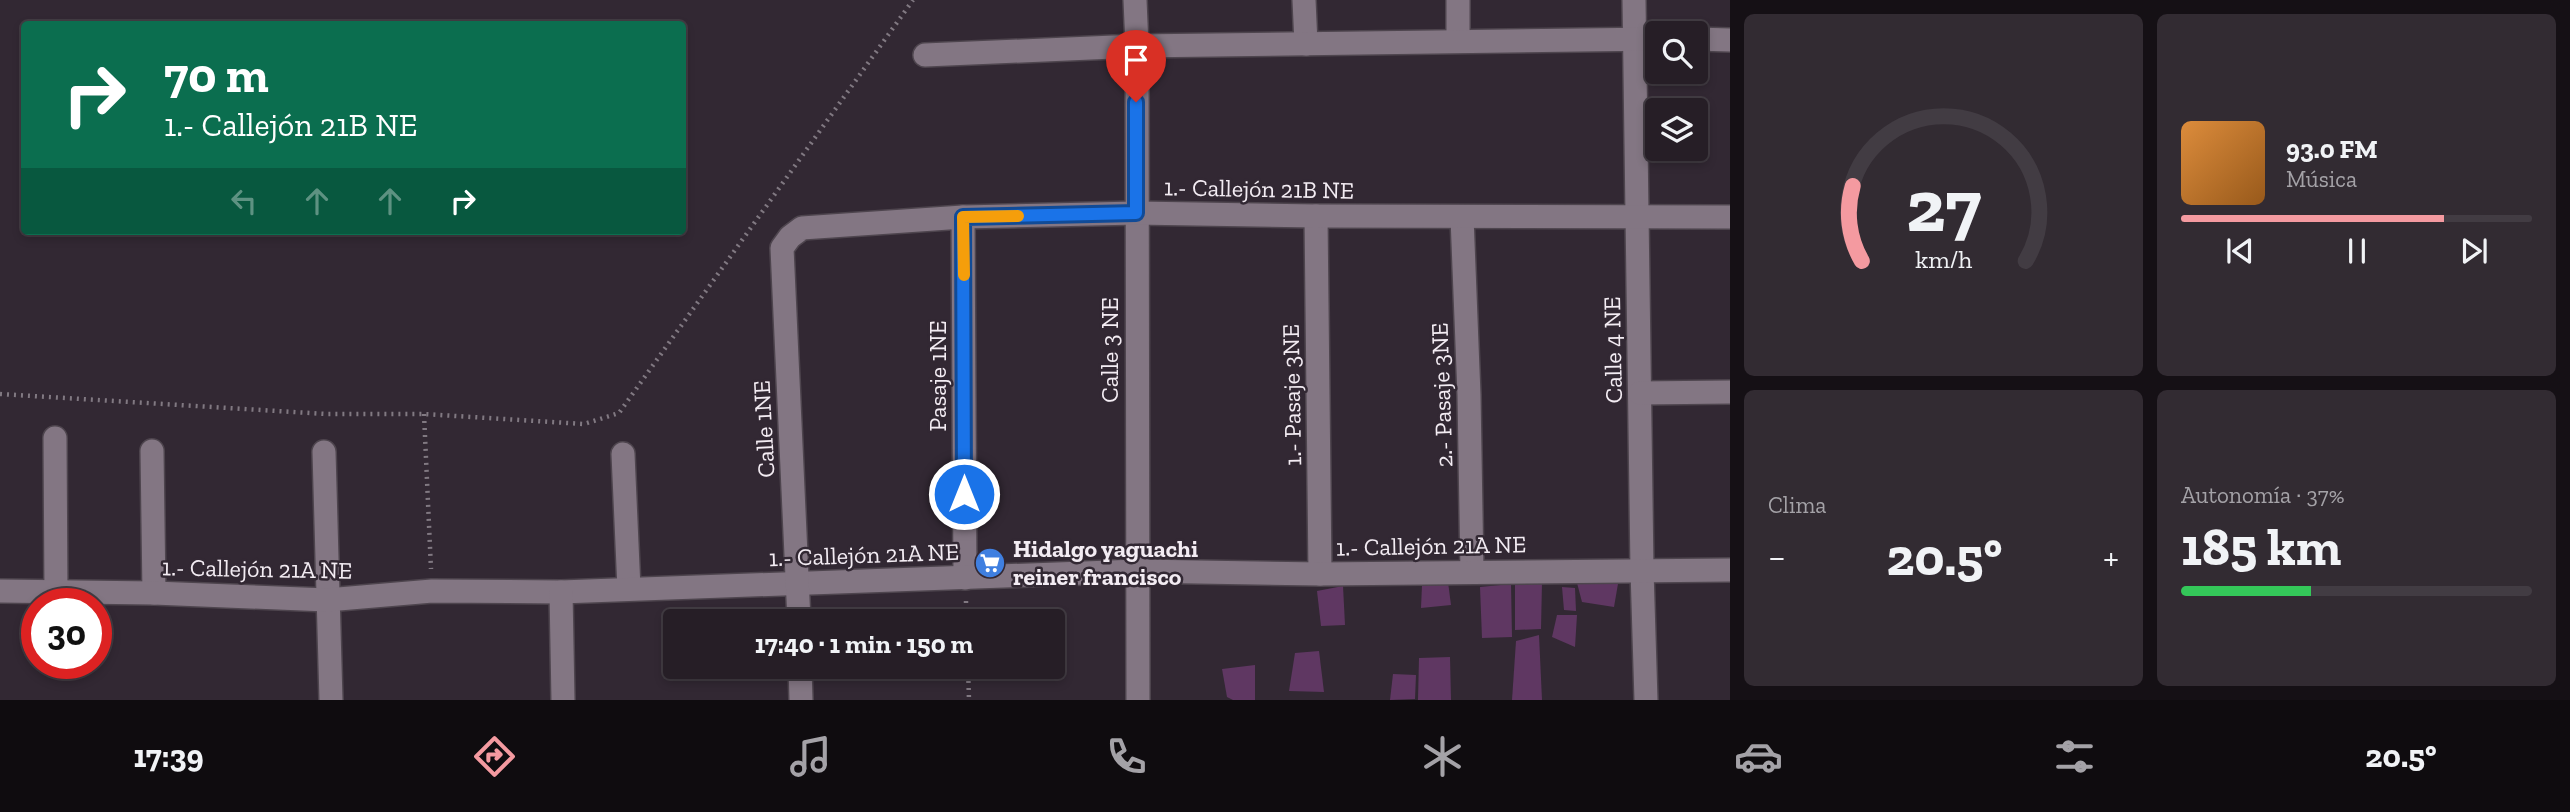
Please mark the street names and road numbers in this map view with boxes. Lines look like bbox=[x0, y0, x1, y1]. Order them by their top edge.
street label: 1.- Callejón 21B NE bbox=[1164, 172, 1354, 205]
street label: Calle 4 NE bbox=[1597, 296, 1628, 404]
street label: Calle 3 NE bbox=[1095, 297, 1124, 403]
street label: Pasaje 1NE bbox=[923, 320, 952, 432]
street label: 2.- Pasaje 3NE bbox=[1424, 322, 1459, 468]
street label: 1.- Pasaje 3NE bbox=[1276, 324, 1307, 466]
street label: Calle 1NE bbox=[746, 380, 781, 479]
street label: 1.- Callejón 21A NE bbox=[1336, 529, 1526, 562]
street label: 1.- Callejón 21A NE bbox=[768, 537, 960, 572]
street label: 1.- Callejón 21A NE bbox=[162, 552, 352, 585]

